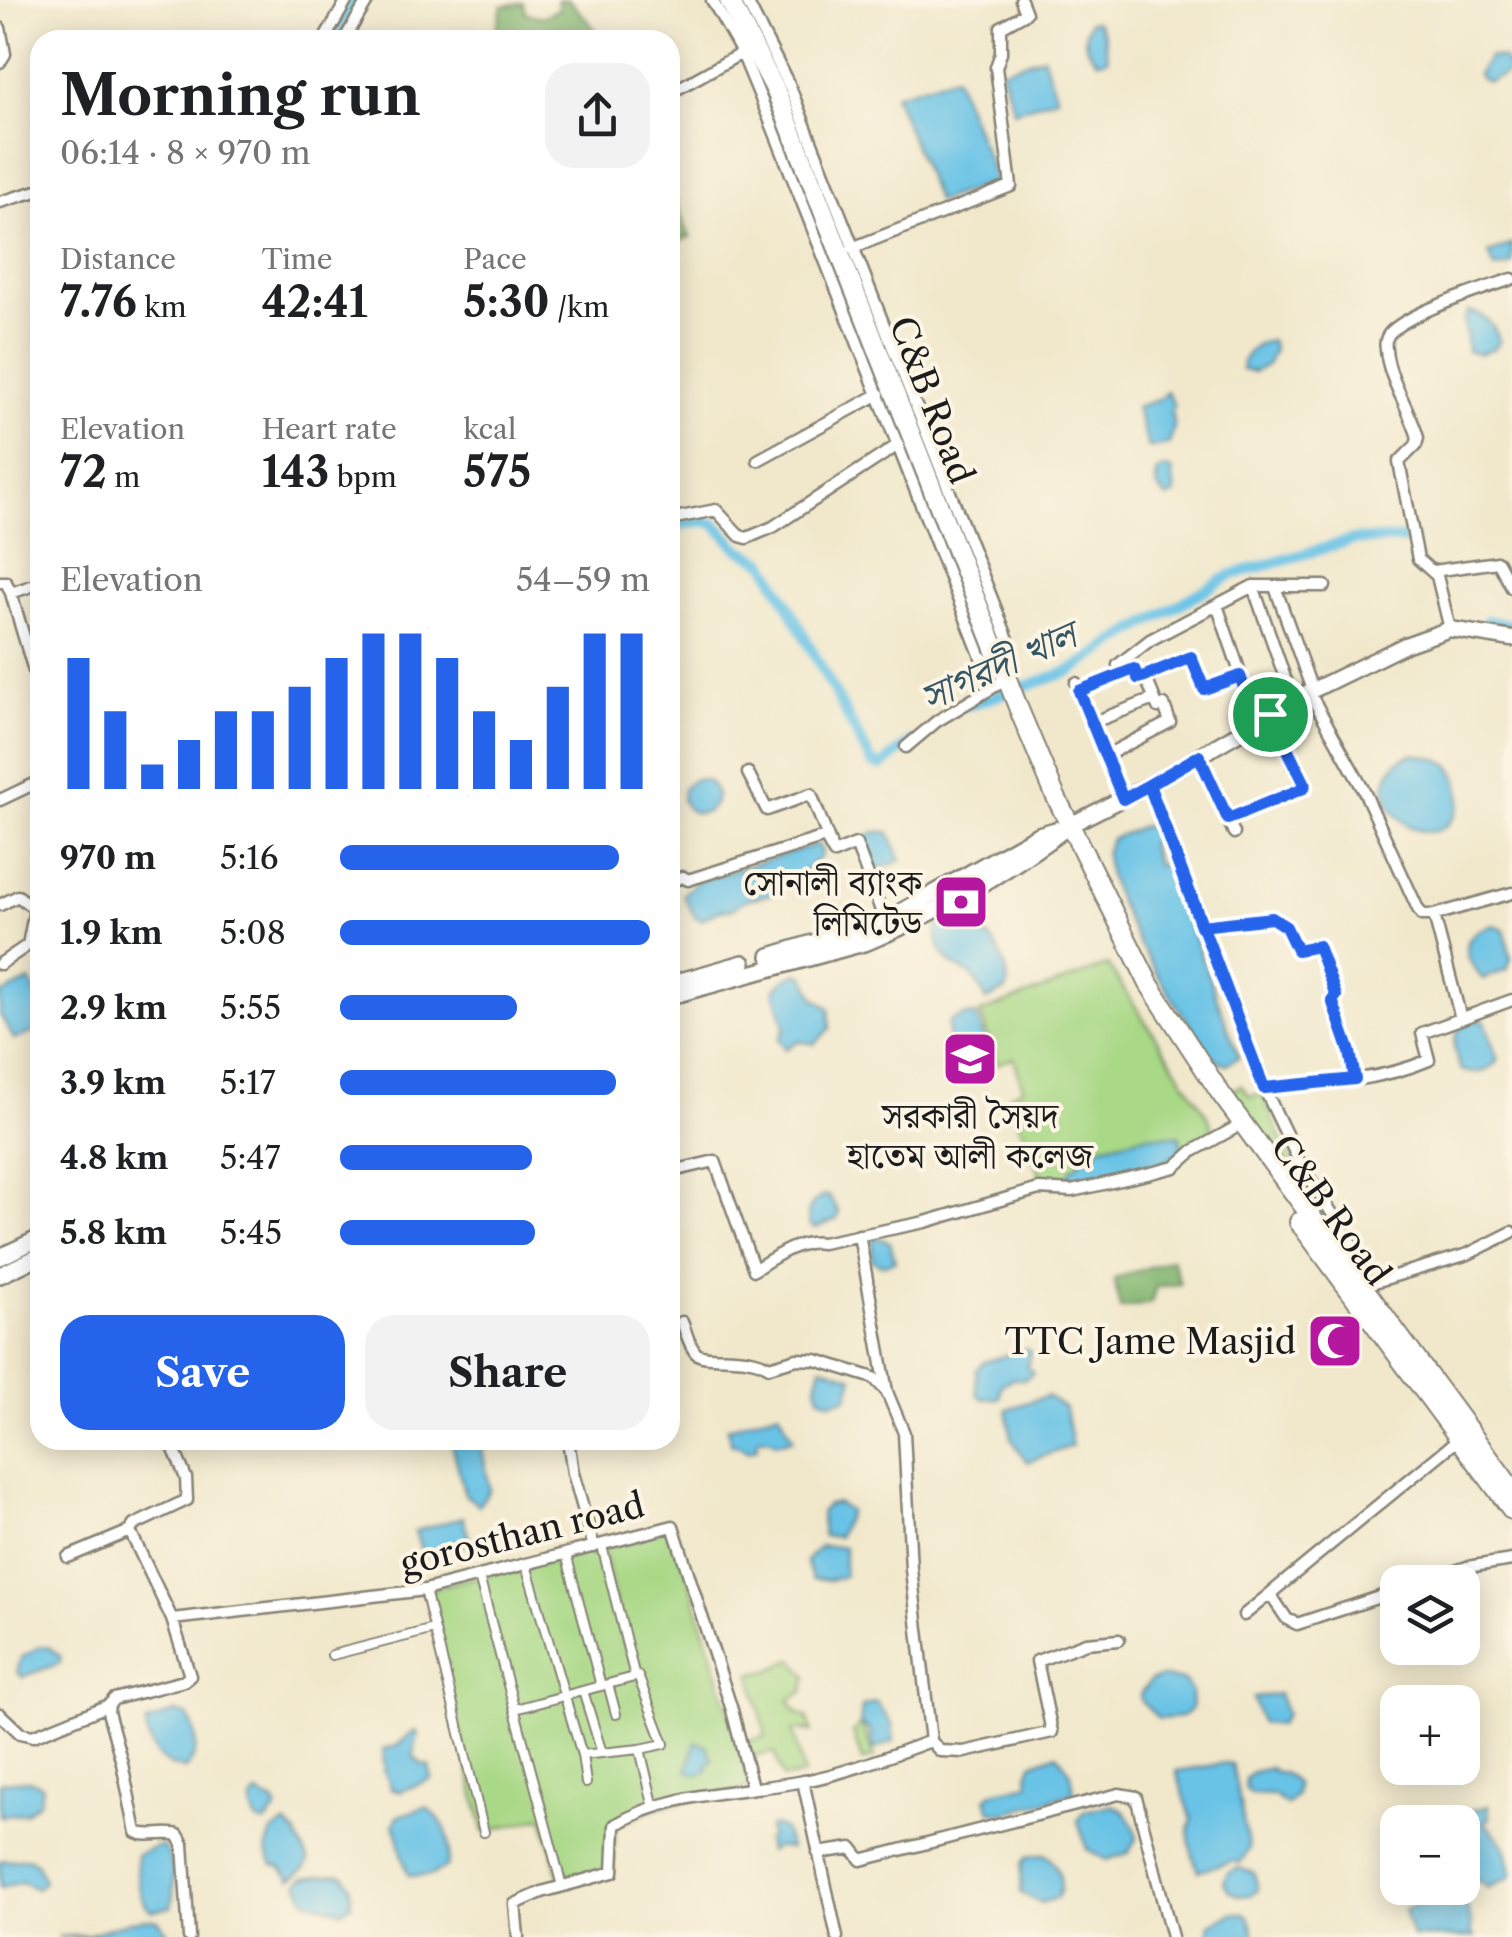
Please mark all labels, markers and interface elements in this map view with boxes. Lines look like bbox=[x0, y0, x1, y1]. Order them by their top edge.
text: Morning run bbox=[60, 62, 421, 129]
button: share bbox=[545, 63, 650, 168]
text: 06:14 · 8 × 970 m bbox=[60, 133, 311, 172]
text: Distance bbox=[60, 242, 176, 276]
text: Time bbox=[262, 242, 332, 276]
text: Pace bbox=[463, 242, 527, 276]
text: 7.76 bbox=[60, 276, 137, 328]
text: 42:41 bbox=[262, 276, 368, 328]
text: 5:30 bbox=[463, 276, 549, 328]
text: km bbox=[137, 290, 186, 324]
text: /km bbox=[549, 290, 609, 324]
street label: C&B Road bbox=[880, 310, 984, 490]
text: Elevation bbox=[60, 412, 185, 446]
text: Heart rate bbox=[262, 412, 397, 446]
text: kcal bbox=[463, 412, 516, 446]
text: 72 bbox=[60, 446, 107, 498]
text: 143 bbox=[262, 446, 329, 498]
text: 575 bbox=[463, 446, 531, 498]
text: m bbox=[107, 460, 140, 494]
text: bpm bbox=[329, 460, 397, 494]
text: Elevation bbox=[60, 560, 203, 599]
text: 54–59 m bbox=[516, 560, 650, 599]
water label: সাগরদী খাল bbox=[913, 608, 1089, 721]
pin bbox=[1228, 672, 1313, 757]
icon: arrive bbox=[1243, 687, 1298, 742]
text: 970 m bbox=[60, 838, 156, 877]
text: 5:16 bbox=[220, 838, 279, 877]
place label: সোনালী ব্যাংক লিমিটেড bbox=[743, 861, 923, 944]
bank icon: সোনালী ব্যাংক লিমিটেড bbox=[931, 872, 991, 932]
text: 1.9 km bbox=[60, 913, 163, 952]
text: 5:08 bbox=[220, 913, 286, 952]
text: 2.9 km bbox=[60, 988, 167, 1027]
text: 5:55 bbox=[220, 988, 281, 1027]
school or university icon: সরকারী সৈয়দ হাতেম আলী কলেজ bbox=[940, 1029, 1000, 1089]
text: 3.9 km bbox=[60, 1063, 166, 1102]
text: 5:17 bbox=[220, 1063, 276, 1102]
place label: সরকারী সৈয়দ হাতেম আলী কলেজ bbox=[845, 1094, 1095, 1177]
street label: C&B Road bbox=[1262, 1126, 1400, 1294]
text: 4.8 km bbox=[60, 1138, 169, 1177]
text: 5:47 bbox=[220, 1138, 281, 1177]
text: 5.8 km bbox=[60, 1213, 167, 1252]
text: 5:45 bbox=[220, 1213, 282, 1252]
mosque icon: TTC Jame Masjid bbox=[1305, 1311, 1365, 1371]
button: Save bbox=[60, 1315, 345, 1430]
button: Share bbox=[365, 1315, 650, 1430]
place label: TTC Jame Masjid bbox=[1005, 1320, 1296, 1363]
street label: gorosthan road bbox=[395, 1483, 649, 1585]
map controls bbox=[1380, 1565, 1480, 1905]
button: layers bbox=[1380, 1565, 1480, 1665]
button: + bbox=[1380, 1685, 1480, 1785]
button: − bbox=[1380, 1805, 1480, 1905]

